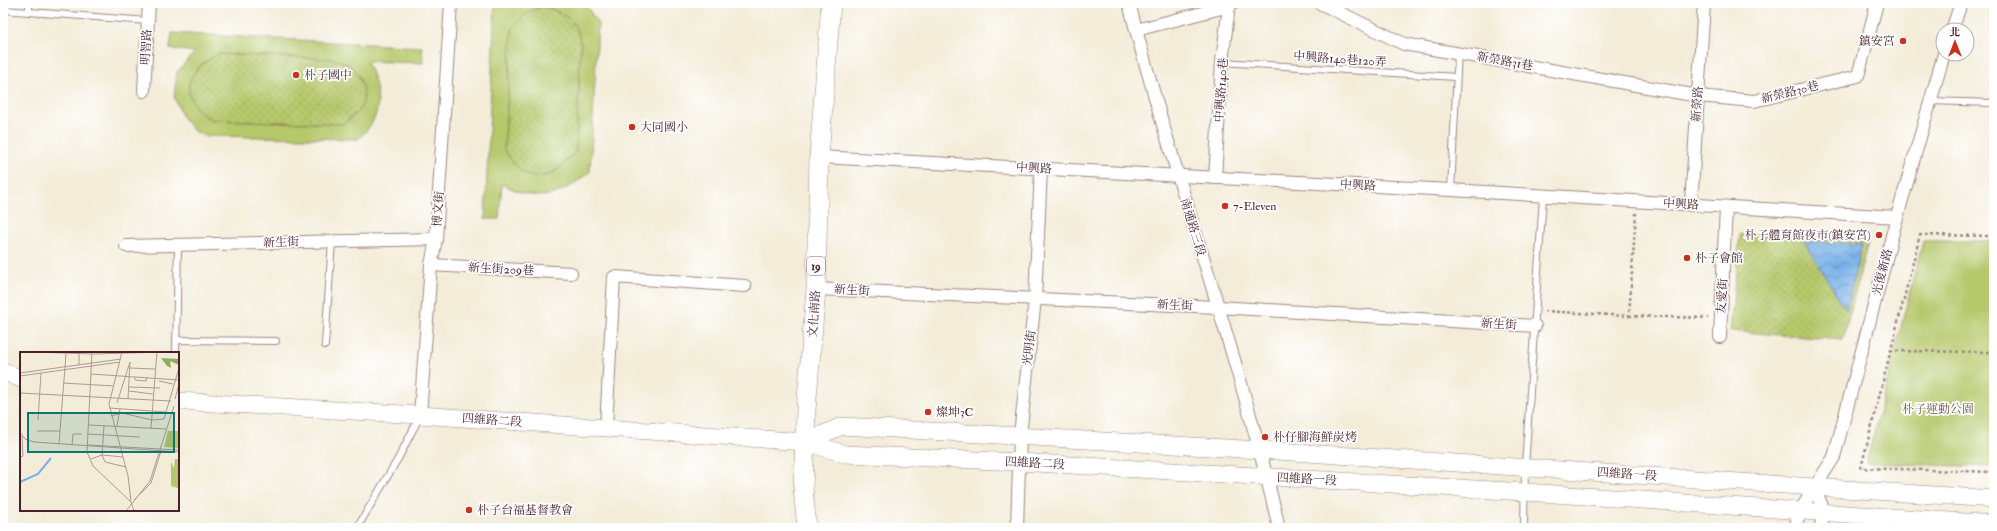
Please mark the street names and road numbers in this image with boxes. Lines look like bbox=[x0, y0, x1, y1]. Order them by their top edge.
street label: 明智路 bbox=[138, 29, 155, 65]
street label: 中興路140巷120弄 bbox=[1293, 49, 1387, 70]
street label: 新榮路31巷 bbox=[1476, 49, 1534, 74]
street label: 中興路140巷 bbox=[1212, 57, 1231, 123]
street label: 新榮路30巷 bbox=[1760, 78, 1820, 107]
street label: 新榮路 bbox=[1689, 86, 1706, 123]
street label: 中興路 bbox=[1016, 160, 1052, 177]
street label: 中興路 bbox=[1340, 177, 1376, 194]
street label: 博文街 bbox=[430, 190, 447, 228]
street label: 南通路三段 bbox=[1177, 196, 1208, 258]
street label: 中興路 bbox=[1663, 196, 1699, 213]
street label: 新生街 bbox=[263, 234, 300, 251]
street label: 光復新路 bbox=[1869, 247, 1896, 297]
road number: 19 bbox=[807, 257, 825, 275]
street label: 新生街209巷 bbox=[467, 260, 535, 279]
street label: 友愛街 bbox=[1714, 277, 1731, 314]
street label: 新生街 bbox=[834, 282, 871, 299]
street label: 文化南路 bbox=[805, 290, 824, 339]
street label: 新生街 bbox=[1157, 297, 1194, 314]
street label: 新生街 bbox=[1481, 316, 1518, 333]
street label: 光明街 bbox=[1020, 328, 1039, 367]
street label: 四維路二段 bbox=[462, 411, 522, 430]
street label: 四維路二段 bbox=[1005, 454, 1065, 473]
street label: 四維路一段 bbox=[1597, 465, 1657, 484]
street label: 四維路一段 bbox=[1277, 470, 1337, 489]

